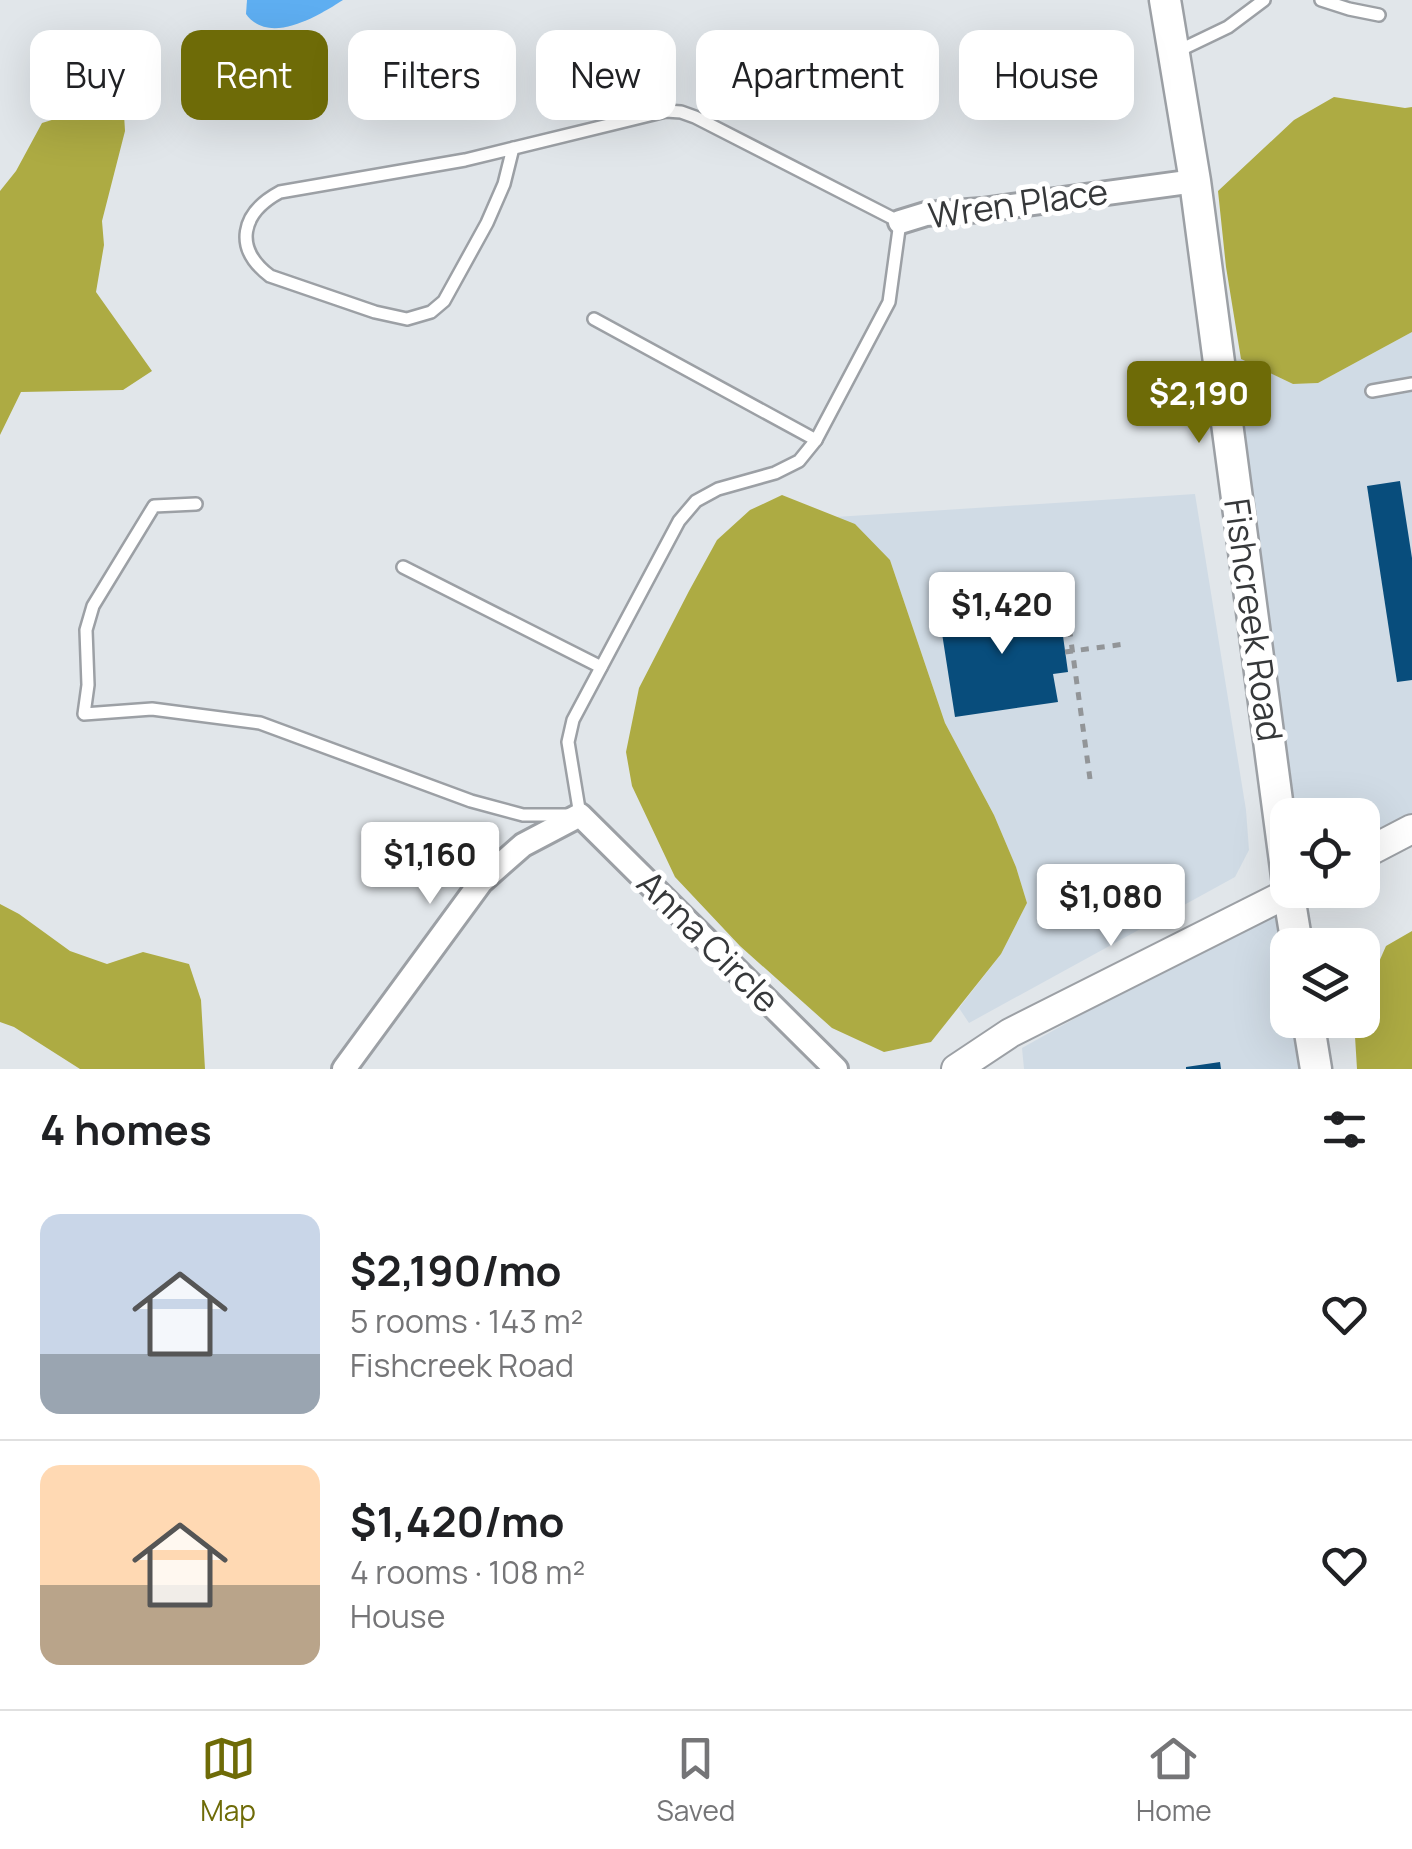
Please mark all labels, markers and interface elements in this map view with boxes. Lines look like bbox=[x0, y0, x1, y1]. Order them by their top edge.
chip: Buy bbox=[30, 30, 161, 120]
chip: Rent bbox=[181, 30, 328, 120]
chip: Filters bbox=[348, 30, 516, 120]
chip: New bbox=[536, 30, 676, 120]
chip: Apartment bbox=[696, 30, 939, 120]
chip: House bbox=[959, 30, 1134, 120]
street label: Wren Place bbox=[925, 167, 1111, 239]
pin: $2,190 bbox=[1118, 361, 1280, 446]
text: $2,190 bbox=[1149, 371, 1249, 415]
street label: Fishcreek Road bbox=[1213, 495, 1295, 744]
pin: $1,420 bbox=[921, 572, 1083, 657]
text: $1,420 bbox=[951, 582, 1053, 626]
map controls bbox=[1270, 798, 1380, 1038]
button: locate bbox=[1270, 798, 1380, 908]
pin: $1,160 bbox=[349, 822, 511, 907]
text: $1,160 bbox=[383, 832, 477, 876]
street label: Anna Circle bbox=[627, 860, 790, 1023]
pin: $1,080 bbox=[1030, 864, 1192, 949]
text: $1,080 bbox=[1059, 874, 1163, 918]
button: layers bbox=[1270, 928, 1380, 1038]
text: 4 homes bbox=[40, 1100, 212, 1158]
icon: filters bbox=[1317, 1102, 1372, 1157]
text: $2,190/mo bbox=[350, 1241, 562, 1299]
icon: home bbox=[120, 1254, 240, 1374]
icon: heart bbox=[1317, 1287, 1372, 1342]
text: 5 rooms · 143 m² bbox=[350, 1299, 583, 1343]
text: Fishcreek Road bbox=[350, 1343, 574, 1387]
text: $1,420/mo bbox=[350, 1492, 564, 1550]
icon: home bbox=[120, 1505, 240, 1625]
icon: heart bbox=[1317, 1538, 1372, 1593]
text: 4 rooms · 108 m² bbox=[350, 1550, 585, 1594]
text: House bbox=[350, 1594, 445, 1638]
tab: Map bbox=[200, 1731, 256, 1829]
tab: Saved bbox=[657, 1731, 735, 1829]
tab: Home bbox=[1136, 1731, 1212, 1829]

